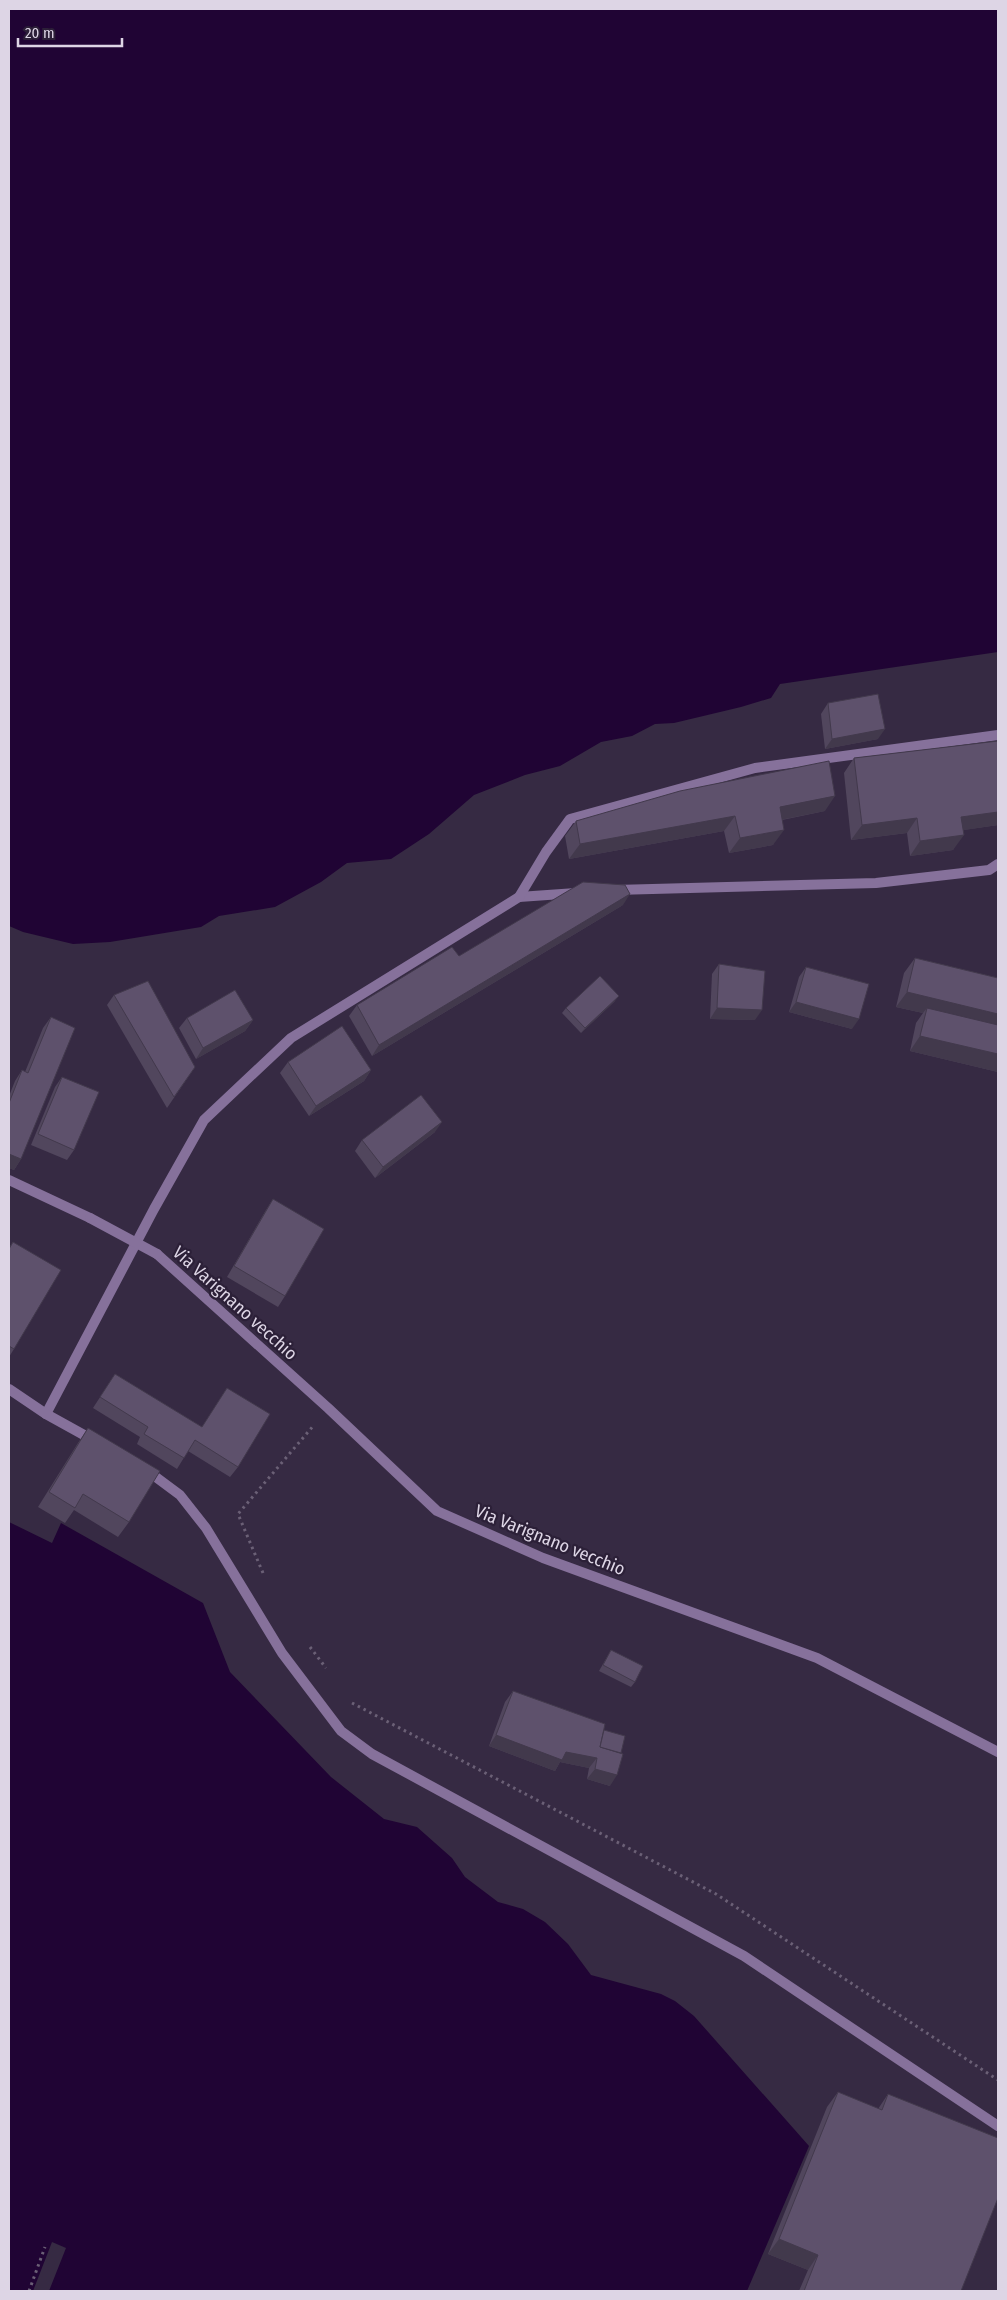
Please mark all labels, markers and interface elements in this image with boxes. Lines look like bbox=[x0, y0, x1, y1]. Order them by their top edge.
scale bar bbox=[18, 15, 121, 47]
text: 20 m bbox=[25, 24, 55, 42]
street label: Via Varignano vecchio bbox=[168, 1241, 302, 1365]
street label: Via Varignano vecchio bbox=[472, 1500, 628, 1580]

